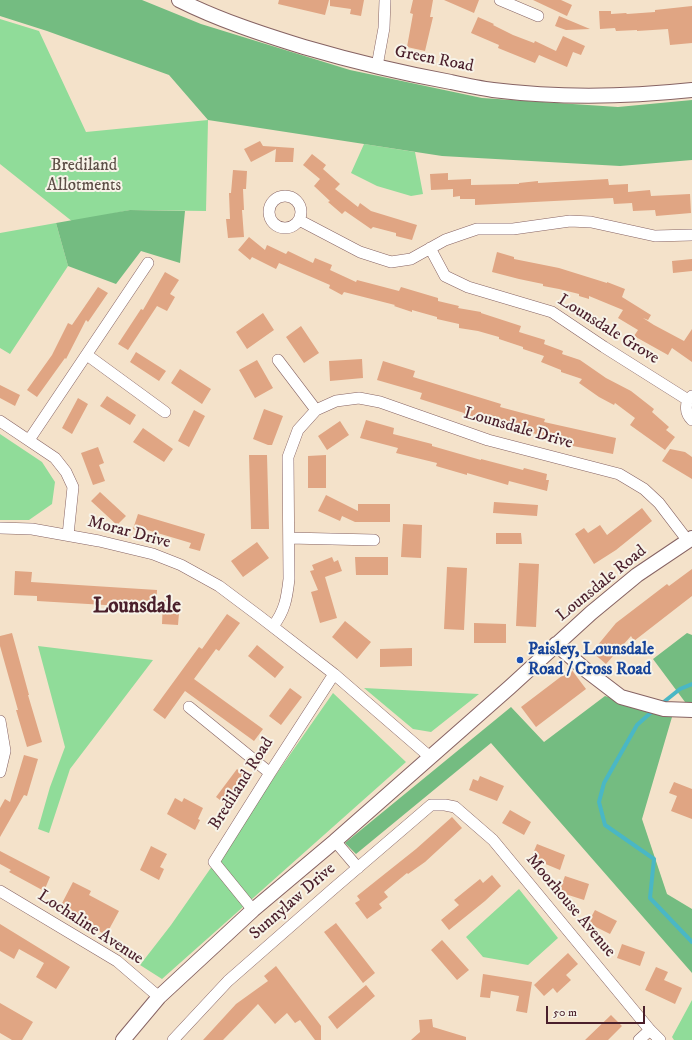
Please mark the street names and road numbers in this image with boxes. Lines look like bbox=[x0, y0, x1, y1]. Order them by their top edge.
street label: Green Road bbox=[393, 42, 475, 78]
street label: Lounsdale Grove bbox=[554, 291, 662, 369]
street label: Lounsdale Drive bbox=[461, 404, 575, 454]
street label: Morar Drive bbox=[85, 512, 173, 554]
street label: Lounsdale Road bbox=[553, 541, 651, 627]
street label: Brediland Road bbox=[205, 734, 279, 834]
street label: Moorhouse Avenue bbox=[521, 850, 619, 962]
street label: Sunnylaw Drive bbox=[246, 859, 340, 945]
street label: Lochaline Avenue bbox=[33, 886, 147, 970]

